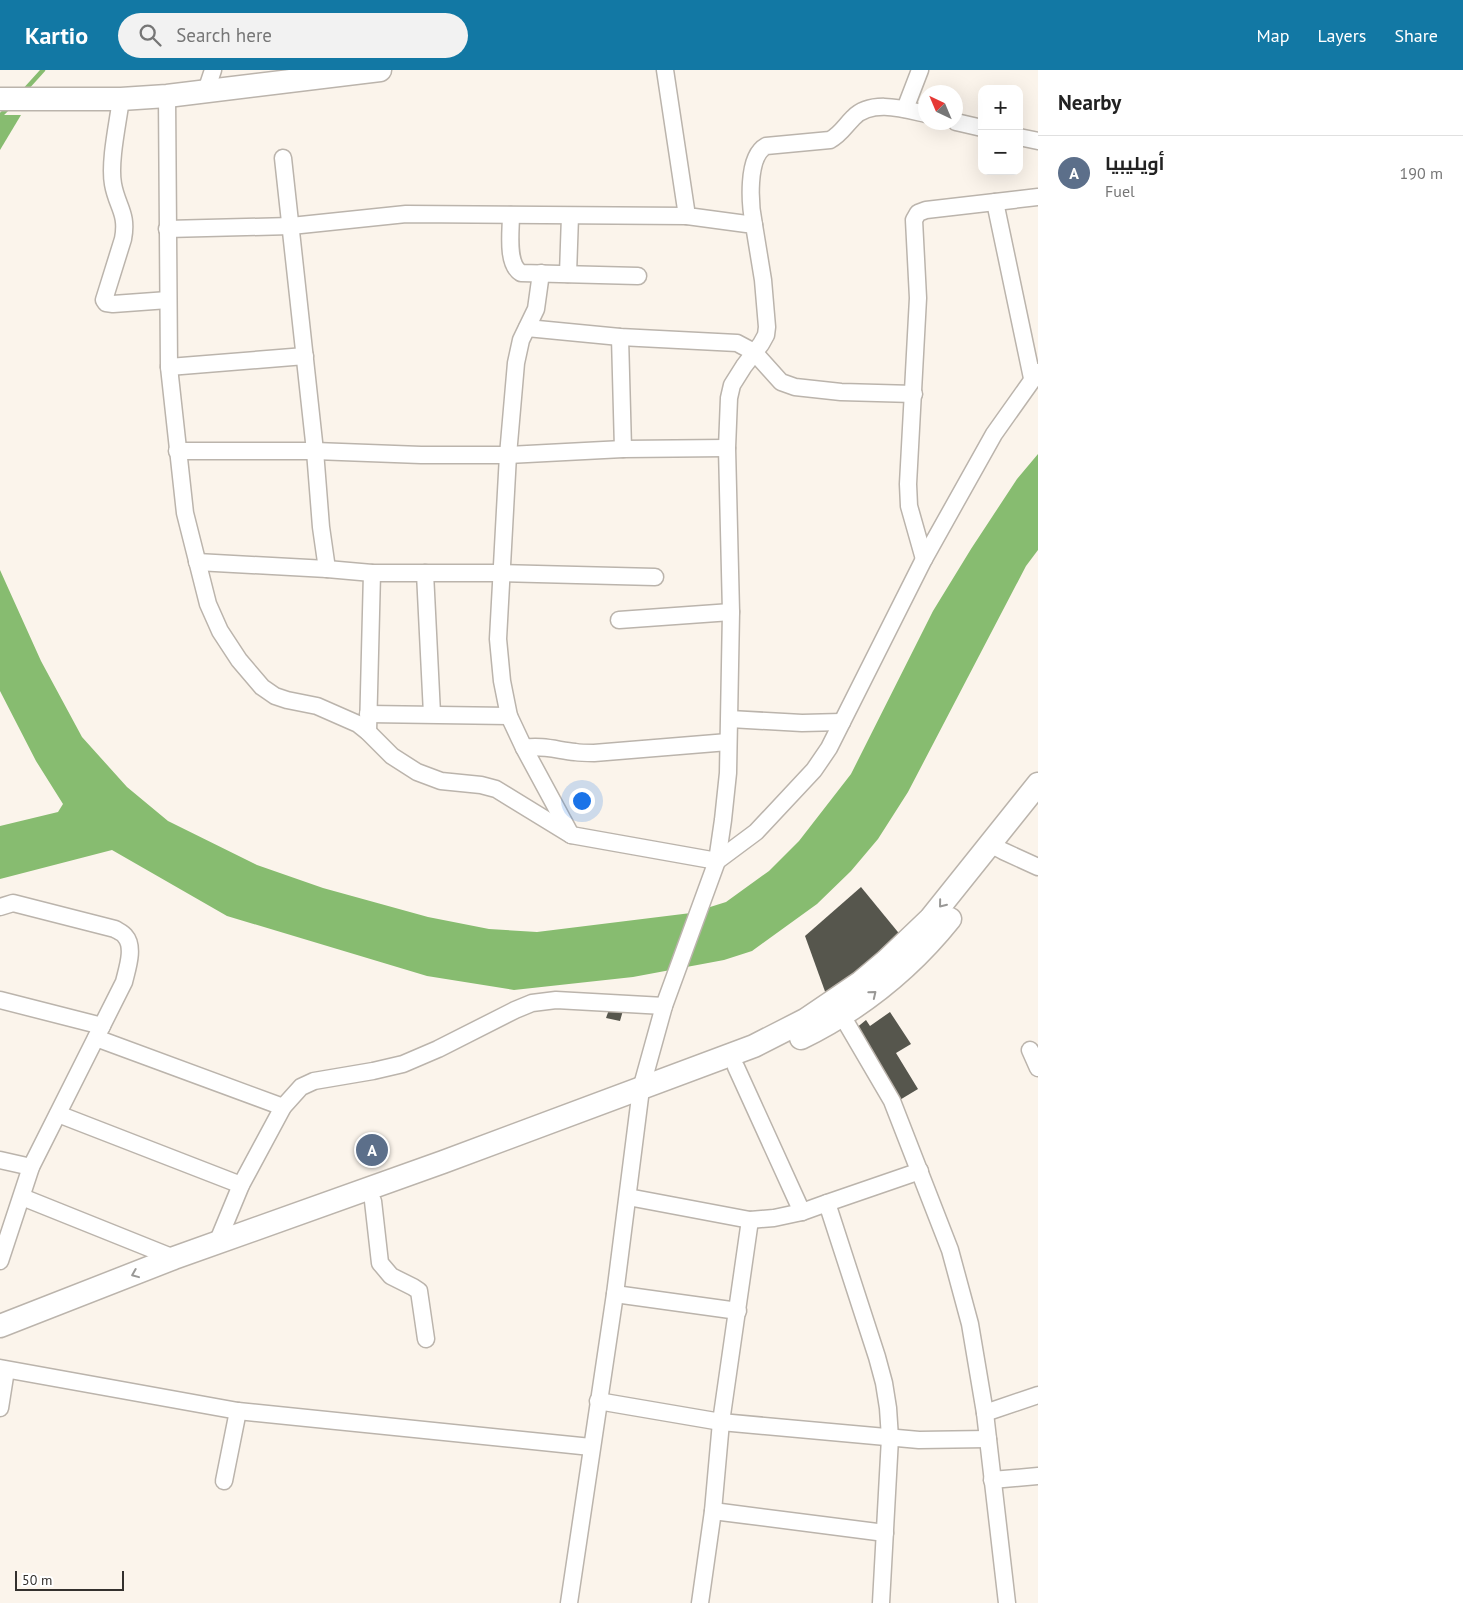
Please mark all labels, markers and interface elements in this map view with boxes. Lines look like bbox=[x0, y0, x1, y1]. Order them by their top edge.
search box bbox=[118, 13, 468, 58]
text: Kartio bbox=[25, 20, 88, 51]
icon: search bbox=[136, 21, 164, 49]
text: Search here bbox=[176, 23, 272, 47]
text: Map bbox=[1257, 24, 1289, 47]
text: Layers bbox=[1317, 24, 1366, 47]
text: Share bbox=[1394, 24, 1438, 47]
north arrow bbox=[918, 85, 963, 130]
map controls bbox=[978, 85, 1023, 175]
button: + bbox=[978, 85, 1023, 130]
text: Nearby bbox=[1058, 89, 1121, 116]
button: − bbox=[978, 130, 1023, 175]
text: أويليبيا bbox=[1105, 151, 1164, 175]
text: A bbox=[1069, 163, 1079, 183]
text: 190 m bbox=[1400, 163, 1443, 183]
text: Fuel bbox=[1105, 181, 1135, 201]
your location bbox=[569, 788, 595, 814]
one-way arrow bbox=[939, 898, 947, 907]
one-way arrow bbox=[868, 991, 877, 1000]
pin: A bbox=[356, 1131, 388, 1169]
one-way arrow bbox=[131, 1268, 140, 1279]
scale bar bbox=[15, 1568, 124, 1591]
text: 50 m bbox=[22, 1571, 52, 1589]

